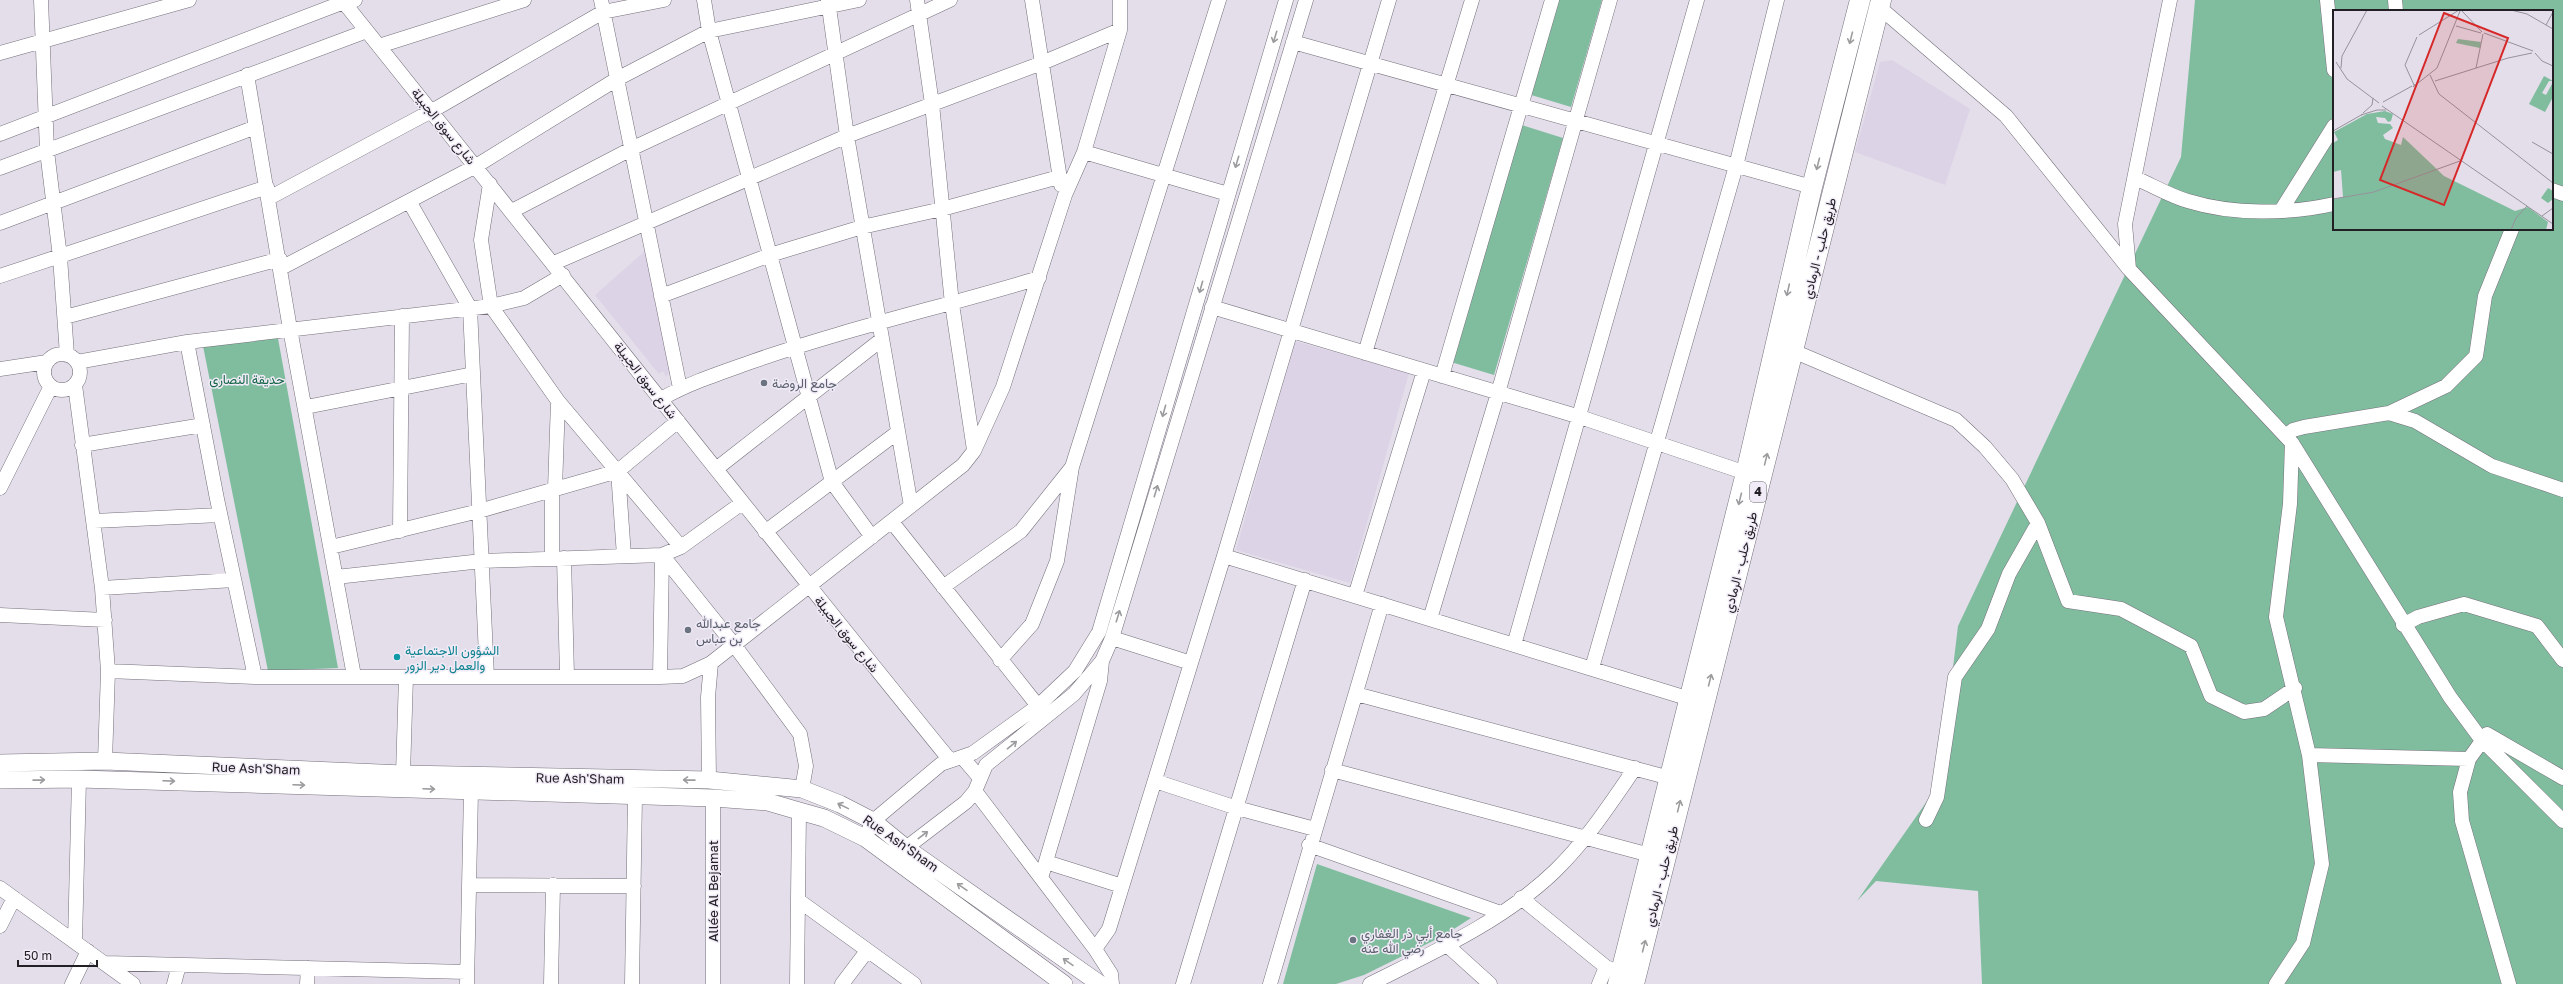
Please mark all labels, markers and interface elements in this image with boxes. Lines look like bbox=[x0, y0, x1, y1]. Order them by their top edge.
inset map bbox=[2333, 10, 2553, 230]
one-way arrow bbox=[1271, 31, 1278, 44]
one-way arrow bbox=[1846, 31, 1854, 44]
street label: شارع سوق الجبيلة bbox=[407, 85, 480, 169]
one-way arrow bbox=[1233, 155, 1240, 168]
one-way arrow bbox=[1814, 157, 1822, 170]
street label: طريق حلب - الرمادي bbox=[1799, 196, 1842, 301]
one-way arrow bbox=[1197, 280, 1204, 293]
one-way arrow bbox=[1784, 283, 1792, 296]
street label: شارع سوق الجبيلة bbox=[609, 338, 681, 423]
park label: حديقة النصارى bbox=[209, 371, 285, 388]
place label: جامع الروضة bbox=[772, 375, 837, 393]
marker: جامع الروضة bbox=[759, 378, 769, 388]
one-way arrow bbox=[1160, 405, 1167, 418]
one-way arrow bbox=[1763, 453, 1770, 466]
road number: 4 bbox=[1750, 482, 1766, 502]
one-way arrow bbox=[1153, 485, 1160, 498]
one-way arrow bbox=[1736, 492, 1743, 505]
street label: طريق حلب - الرمادي bbox=[1720, 510, 1763, 615]
street label: شارع سوق الجبيلة bbox=[810, 593, 883, 677]
one-way arrow bbox=[1115, 609, 1122, 622]
place label: جامع عبدالله بن عباس bbox=[696, 615, 761, 647]
marker: جامع عبدالله بن عباس bbox=[683, 625, 693, 635]
place label: الشؤون الاجتماعية والعمل دير الزور bbox=[404, 642, 499, 674]
marker: الشؤون الاجتماعية والعمل دير الزور bbox=[392, 652, 402, 662]
one-way arrow bbox=[1707, 674, 1715, 687]
one-way arrow bbox=[1006, 740, 1017, 749]
street label: Rue Ash'Sham bbox=[211, 758, 301, 778]
street label: Rue Ash'Sham bbox=[536, 769, 624, 787]
one-way arrow bbox=[32, 776, 45, 783]
one-way arrow bbox=[683, 776, 696, 784]
one-way arrow bbox=[162, 778, 175, 785]
one-way arrow bbox=[292, 782, 305, 789]
one-way arrow bbox=[422, 786, 435, 793]
one-way arrow bbox=[1676, 800, 1683, 813]
one-way arrow bbox=[837, 802, 849, 809]
street label: Rue Ash'Sham bbox=[860, 811, 942, 875]
street label: طريق حلب - الرمادي bbox=[1641, 824, 1684, 929]
one-way arrow bbox=[917, 831, 928, 839]
street label: Allée Al Bejamat bbox=[705, 840, 721, 942]
one-way arrow bbox=[956, 883, 967, 891]
place label: جامع أبي ذر الغفاري رضي الله عنه bbox=[1361, 925, 1463, 959]
marker: جامع أبي ذر الغفاري رضي الله عنه bbox=[1348, 935, 1358, 945]
one-way arrow bbox=[1641, 940, 1648, 953]
scale bar bbox=[18, 942, 97, 968]
text: 50 m bbox=[24, 948, 52, 963]
one-way arrow bbox=[1063, 958, 1074, 966]

